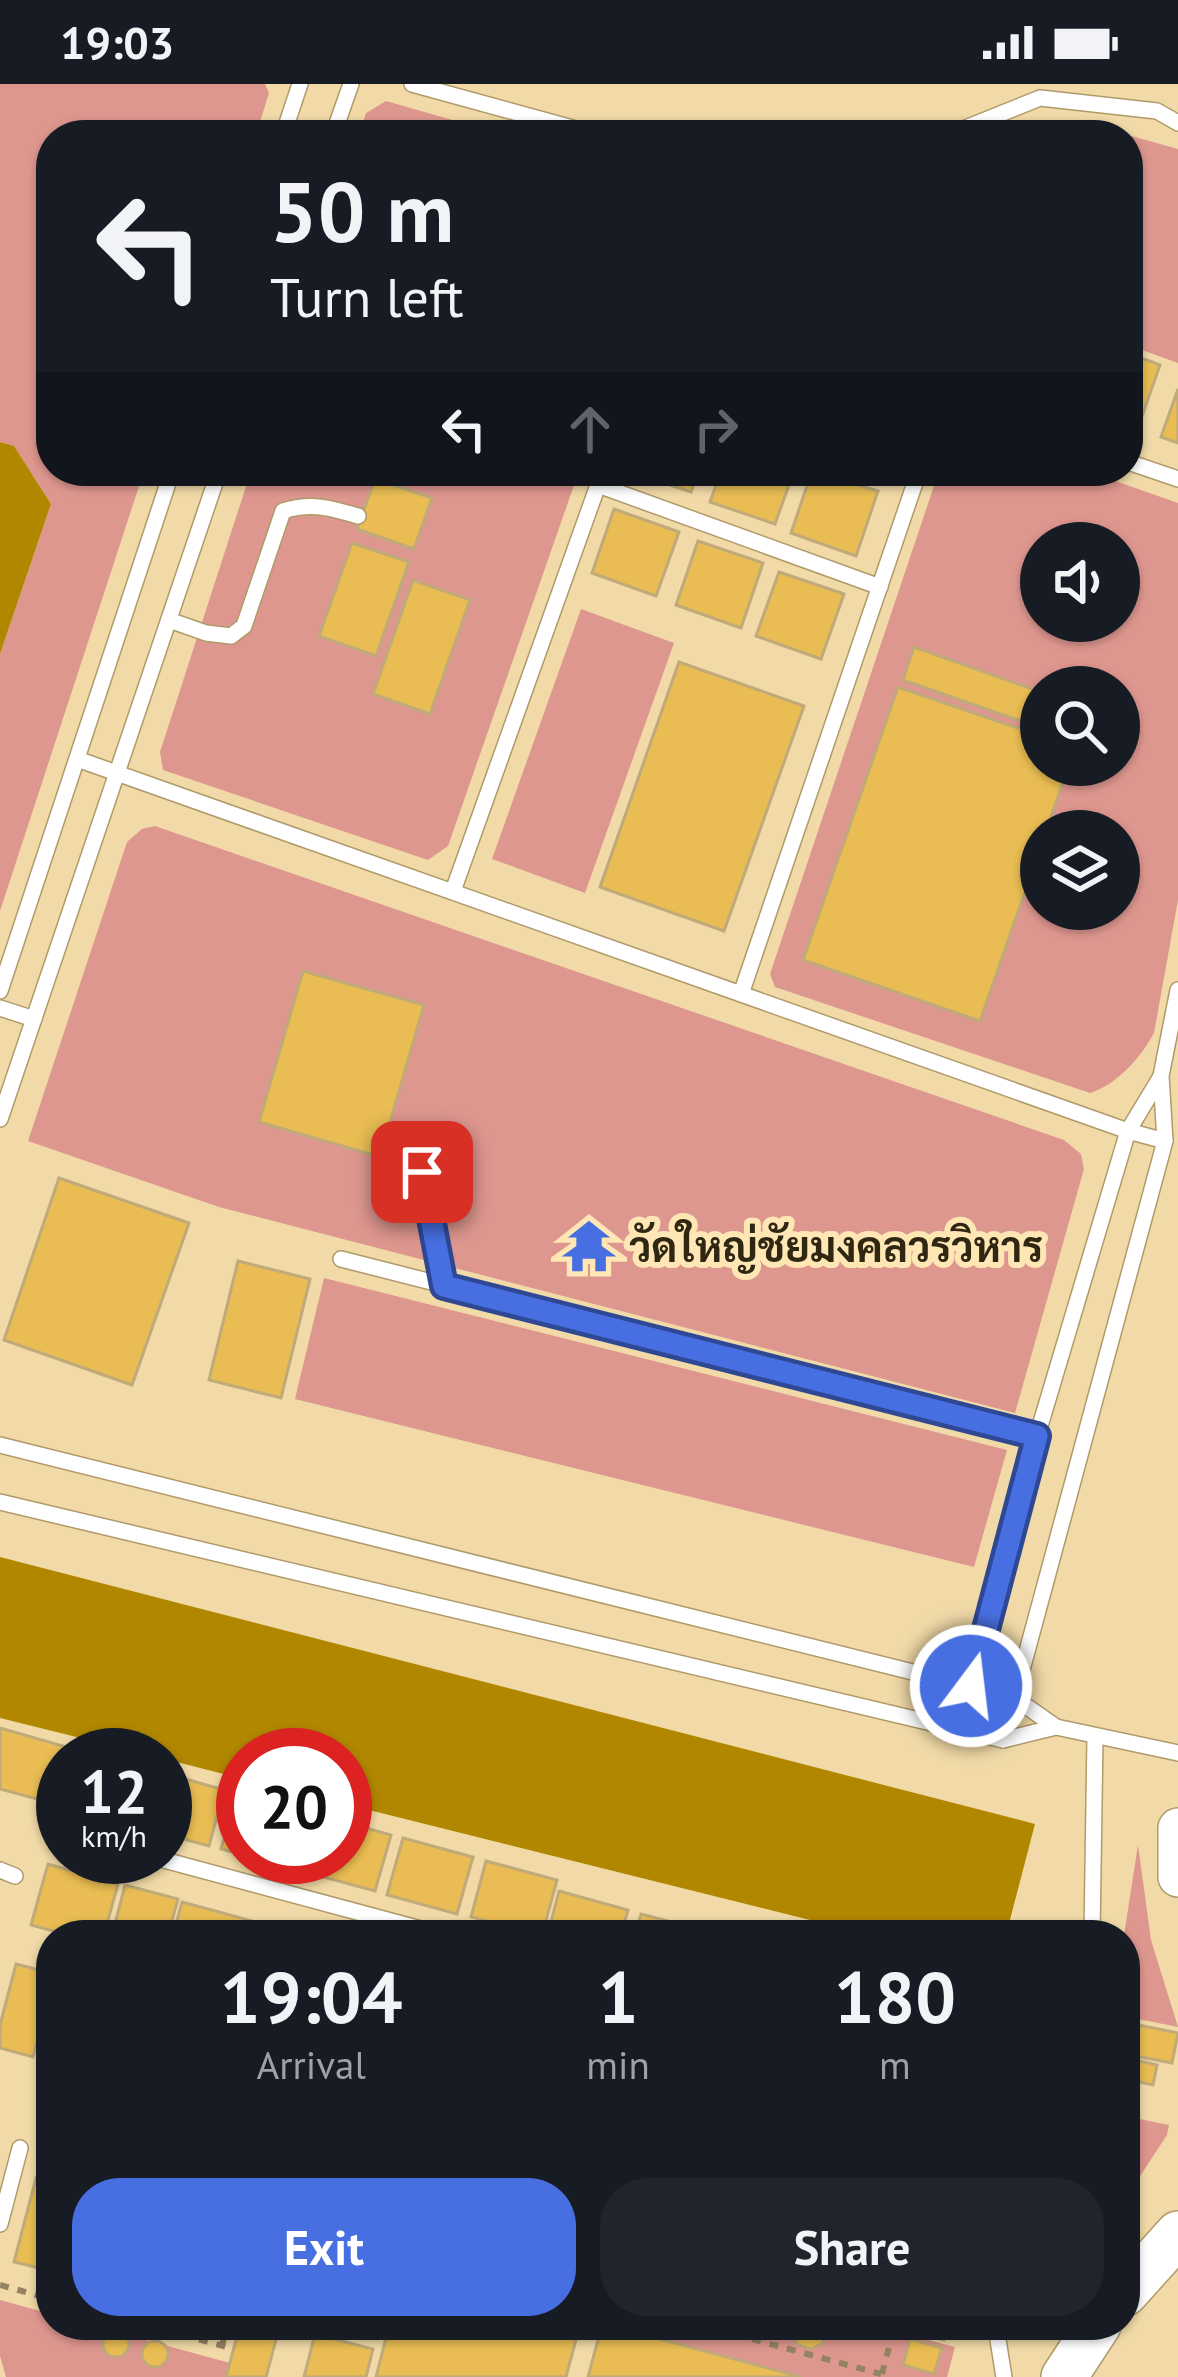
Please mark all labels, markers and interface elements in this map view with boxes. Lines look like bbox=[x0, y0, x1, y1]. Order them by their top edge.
text: 19:03 bbox=[60, 13, 174, 71]
text: 50 m bbox=[270, 156, 454, 265]
icon: left bbox=[72, 168, 228, 324]
text: Turn left bbox=[270, 262, 464, 332]
icon: left bbox=[431, 396, 497, 462]
icon: ahead bbox=[557, 396, 623, 462]
icon: right bbox=[683, 396, 749, 462]
map controls bbox=[1020, 522, 1140, 930]
button: sound bbox=[1020, 522, 1140, 642]
button: search bbox=[1020, 666, 1140, 786]
button: layers bbox=[1020, 810, 1140, 930]
pin bbox=[371, 1121, 473, 1223]
icon: arrive bbox=[389, 1139, 455, 1205]
temple icon: วัดใหญ่ชัยมงคลวรวิหาร bbox=[560, 1217, 618, 1275]
place label: วัดใหญ่ชัยมงคลวรวิหาร bbox=[629, 1219, 1043, 1274]
position arrow bbox=[908, 1623, 1034, 1749]
speed limit sign: 20 bbox=[216, 1728, 372, 1884]
text: 12 bbox=[80, 1752, 148, 1830]
text: km/h bbox=[81, 1816, 147, 1855]
text: 19:04 bbox=[220, 1950, 403, 2043]
text: 1 bbox=[598, 1950, 639, 2043]
text: 180 bbox=[834, 1950, 956, 2043]
text: Arrival bbox=[257, 2039, 366, 2090]
text: min bbox=[586, 2039, 650, 2090]
text: m bbox=[879, 2039, 911, 2090]
button: Exit bbox=[72, 2178, 576, 2316]
button: Share bbox=[600, 2178, 1104, 2316]

